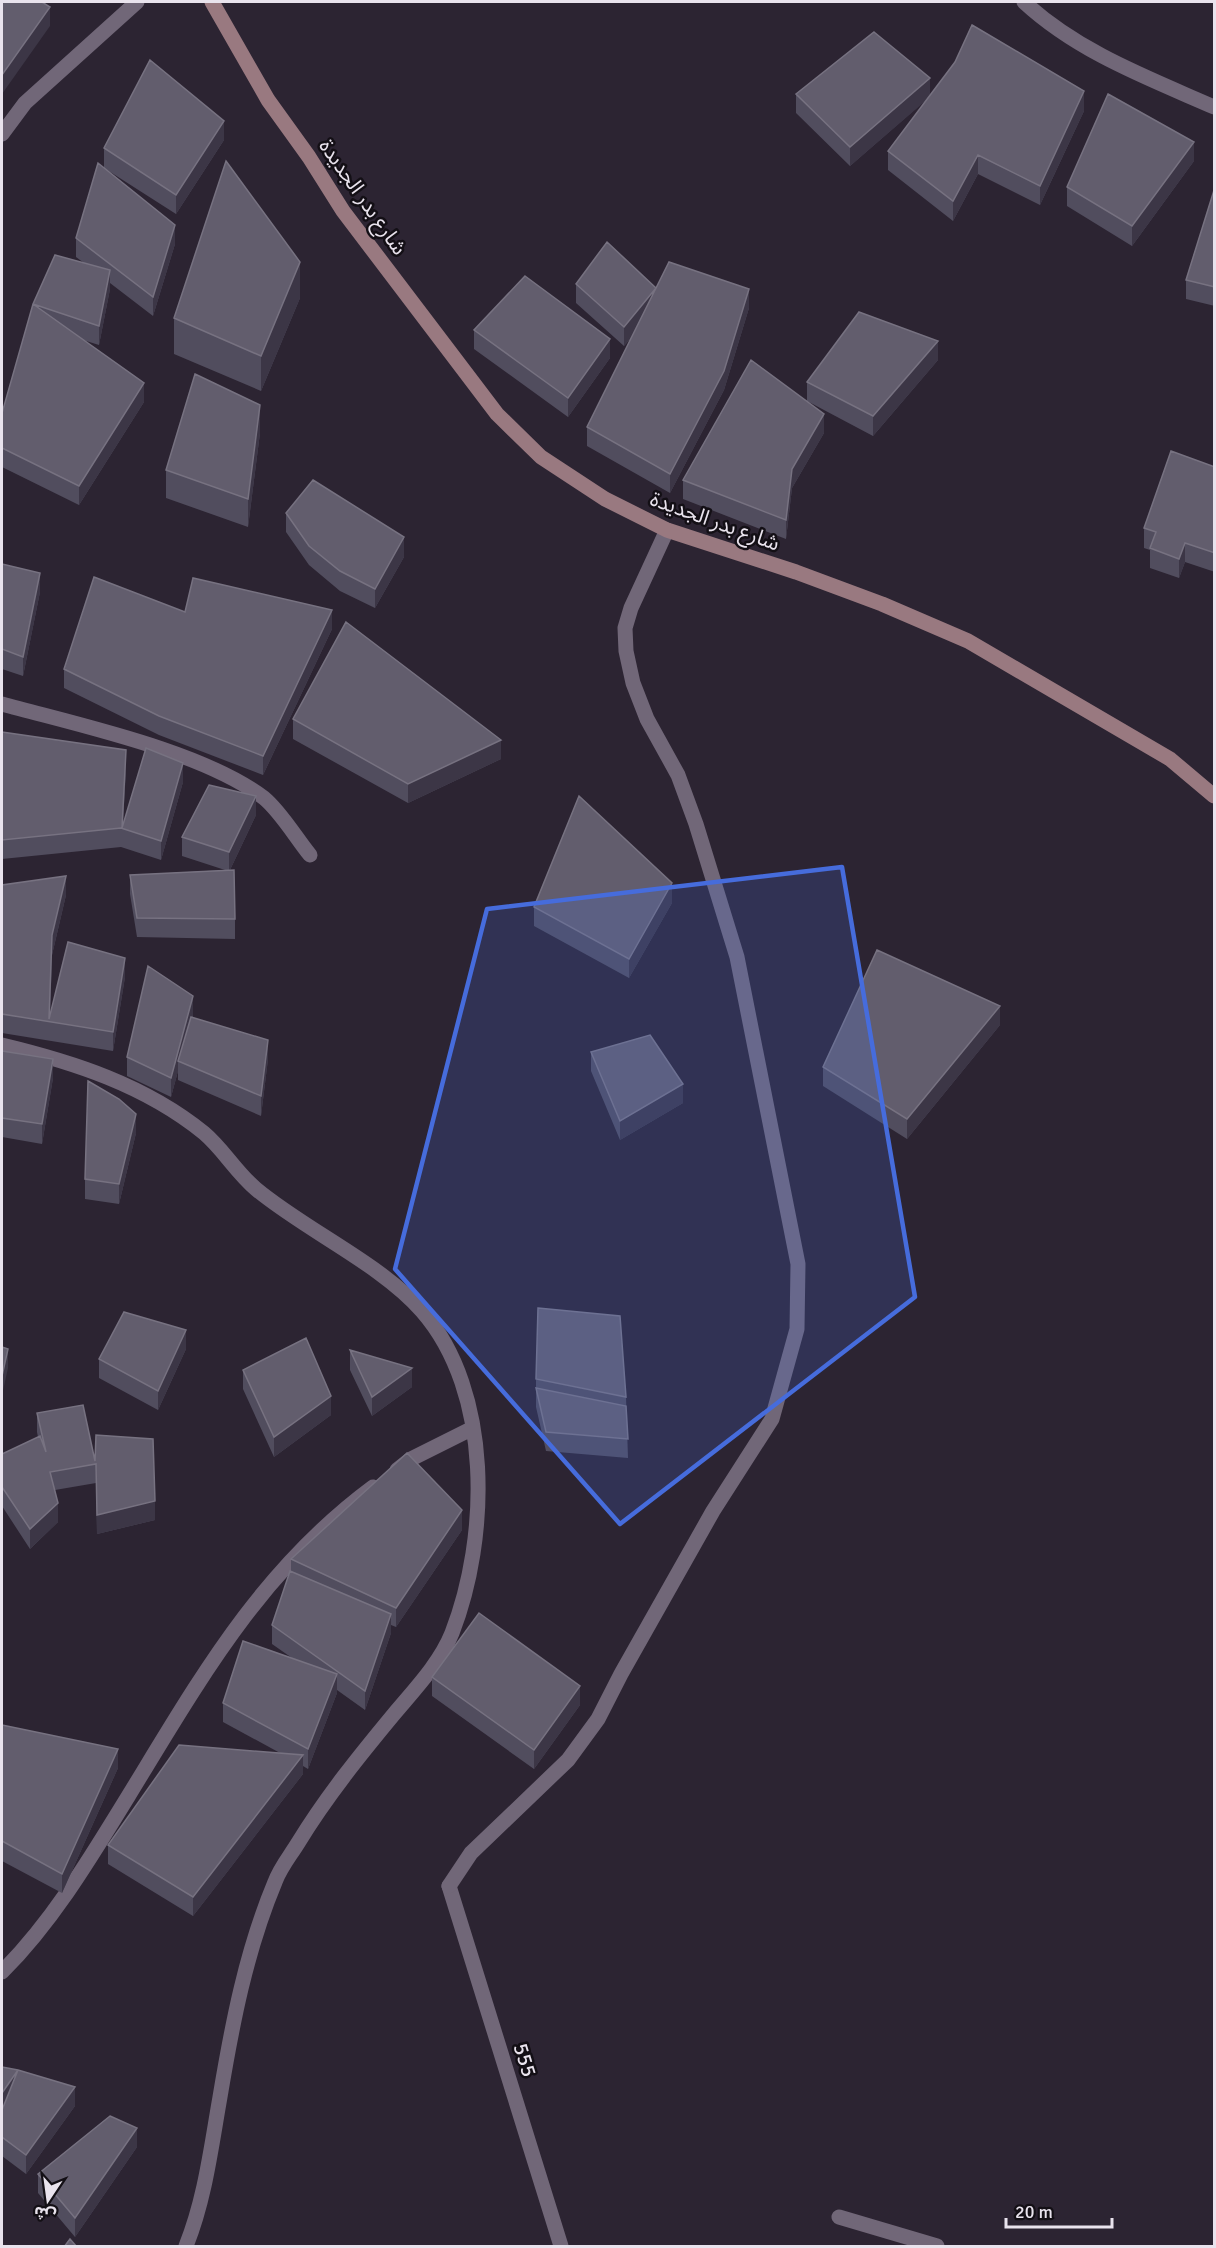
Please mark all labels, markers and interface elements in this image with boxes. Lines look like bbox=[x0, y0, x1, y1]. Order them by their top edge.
street label: شارع بدر الجديدة bbox=[312, 134, 413, 261]
street label: شارع بدر الجديدة bbox=[646, 486, 783, 558]
street label: 555 bbox=[508, 2040, 542, 2080]
north arrow bbox=[18, 2170, 78, 2230]
scale bar bbox=[1006, 2191, 1112, 2229]
text: ش bbox=[32, 2201, 58, 2226]
text: 20 m bbox=[1015, 2201, 1053, 2223]

